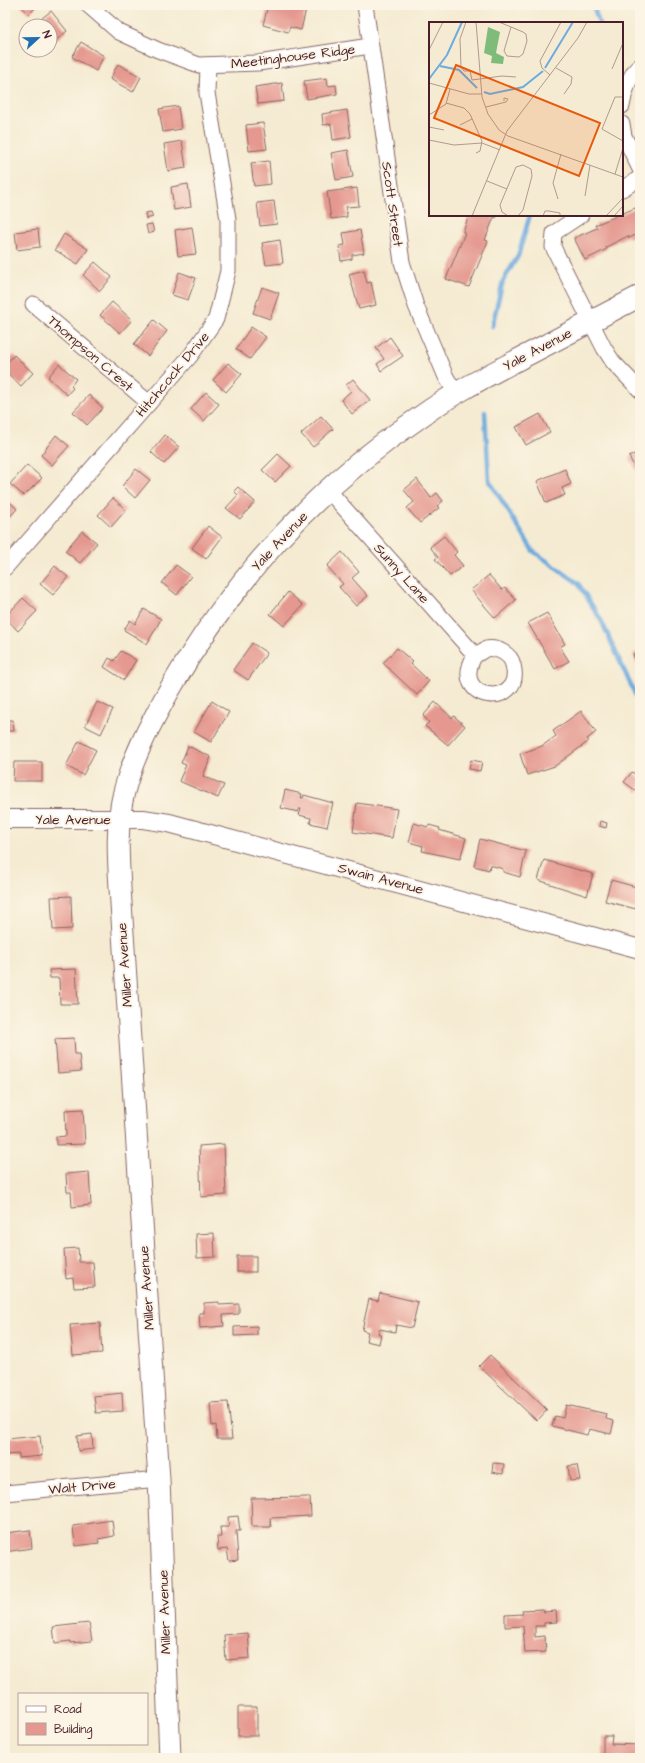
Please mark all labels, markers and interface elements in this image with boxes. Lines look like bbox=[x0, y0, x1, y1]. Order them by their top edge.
north arrow bbox=[18, 18, 58, 58]
inset map bbox=[429, 22, 623, 216]
text: N bbox=[39, 28, 55, 41]
street label: Meetinghouse Ridge bbox=[230, 39, 357, 75]
street label: Scott Street bbox=[376, 160, 408, 248]
street label: Thompson Crest bbox=[43, 311, 138, 397]
street label: Yale Avenue bbox=[499, 323, 576, 376]
street label: Hitchcock Drive bbox=[131, 327, 215, 422]
street label: Yale Avenue bbox=[247, 507, 313, 576]
street label: Sunny Lane bbox=[369, 539, 434, 608]
street label: Yale Avenue bbox=[35, 810, 111, 830]
street label: Swain Avenue bbox=[336, 858, 426, 900]
street label: Miller Avenue bbox=[112, 922, 138, 1008]
street label: Miller Avenue bbox=[134, 1245, 160, 1331]
street label: Walt Drive bbox=[48, 1474, 117, 1500]
street label: Miller Avenue bbox=[154, 1569, 176, 1655]
legend bbox=[18, 1693, 148, 1745]
text: Road bbox=[54, 1701, 82, 1718]
text: Building bbox=[54, 1721, 92, 1739]

